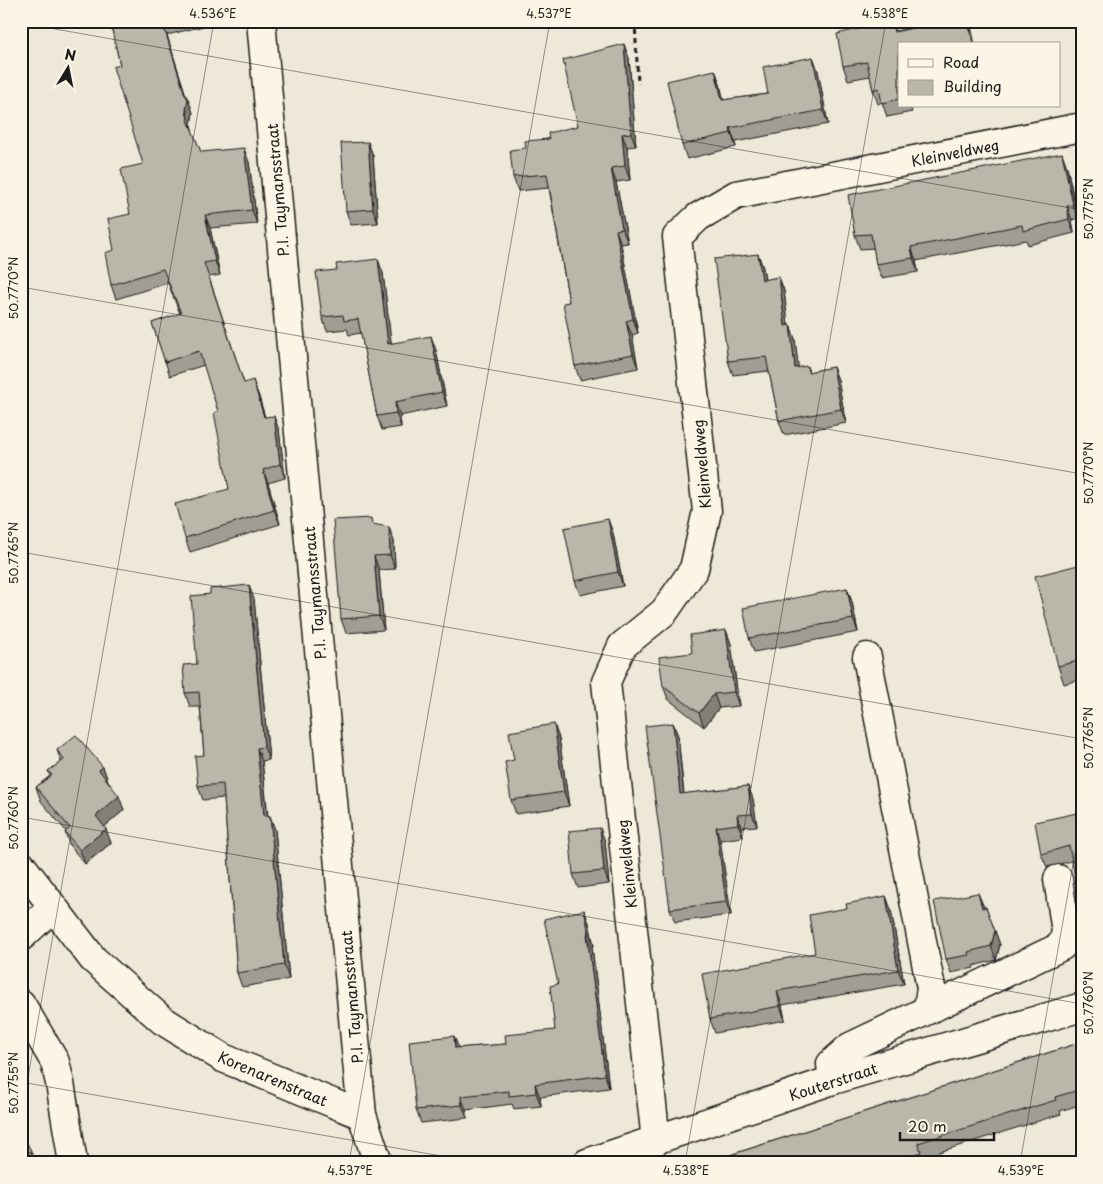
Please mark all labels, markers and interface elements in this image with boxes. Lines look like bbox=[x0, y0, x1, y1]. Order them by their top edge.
text: 4.536°E bbox=[189, 4, 237, 22]
text: 4.537°E bbox=[526, 4, 572, 22]
text: 4.538°E bbox=[862, 4, 908, 22]
north arrow bbox=[42, 42, 92, 92]
legend bbox=[898, 42, 1060, 108]
text: N bbox=[63, 43, 78, 66]
text: Road bbox=[943, 50, 979, 73]
text: Building bbox=[943, 74, 1002, 97]
street label: P.I. Taymansstraat bbox=[260, 122, 294, 258]
street label: Kleinveldweg bbox=[909, 132, 1001, 172]
text: 50.7775°N bbox=[1079, 178, 1097, 240]
text: 50.7770°N bbox=[4, 257, 22, 319]
street label: Kleinveldweg bbox=[686, 419, 716, 509]
text: 50.7770°N bbox=[1079, 442, 1097, 504]
text: 50.7765°N bbox=[4, 522, 22, 584]
street label: P.I. Taymansstraat bbox=[297, 525, 331, 661]
text: 50.7765°N bbox=[1079, 707, 1097, 769]
text: 50.7760°N bbox=[4, 786, 22, 850]
street label: Kleinveldweg bbox=[610, 818, 642, 910]
street label: P.I. Taymansstraat bbox=[334, 929, 368, 1065]
text: 50.7760°N bbox=[1079, 971, 1097, 1035]
street label: Korenarenstraat bbox=[214, 1044, 332, 1112]
text: 50.7755°N bbox=[4, 1052, 22, 1114]
street label: Kouterstraat bbox=[786, 1056, 880, 1106]
scale bar bbox=[900, 1109, 994, 1141]
text: 20 m bbox=[908, 1114, 947, 1137]
text: 4.537°E bbox=[327, 1161, 373, 1179]
text: 4.538°E bbox=[663, 1161, 709, 1179]
text: 4.539°E bbox=[998, 1161, 1044, 1179]

